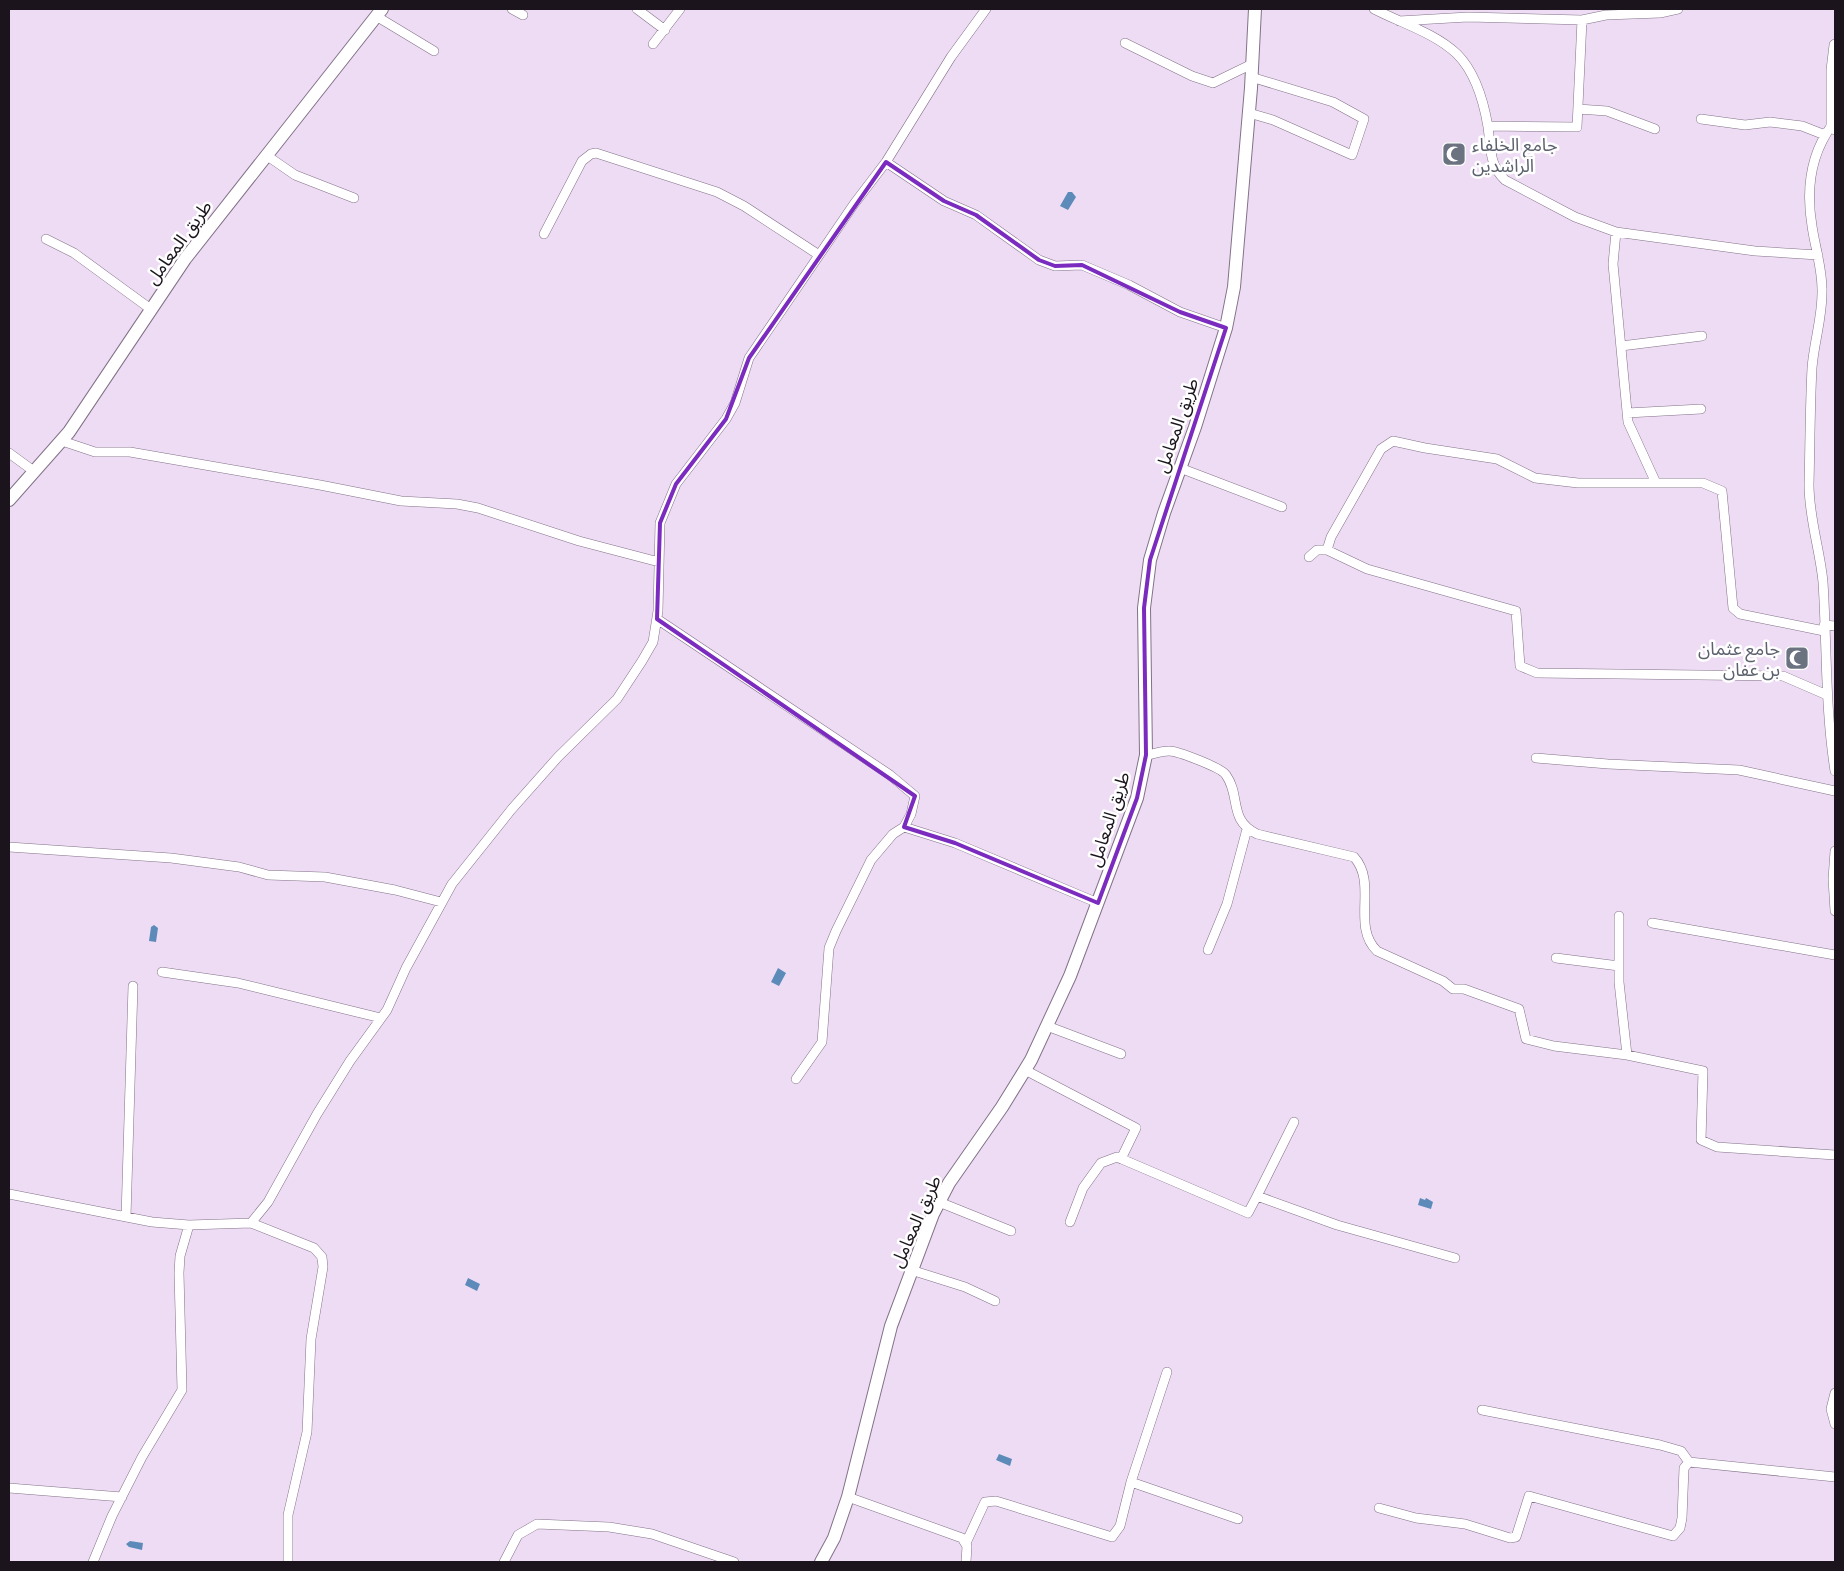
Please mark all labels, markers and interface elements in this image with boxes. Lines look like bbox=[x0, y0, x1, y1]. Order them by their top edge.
place label: جامع الخلفاء الراشدين bbox=[1472, 133, 1558, 177]
mosque icon: جامع الخلفاء الراشدين bbox=[1441, 141, 1467, 167]
street label: طريق المعامل bbox=[140, 196, 217, 289]
street label: طريق المعامل bbox=[1150, 375, 1203, 476]
place label: جامع عثمان بن عفان bbox=[1698, 637, 1780, 681]
mosque icon: جامع عثمان بن عفان bbox=[1784, 645, 1810, 671]
street label: طريق المعامل bbox=[1082, 769, 1135, 870]
street label: طريق المعامل bbox=[885, 1171, 946, 1271]

